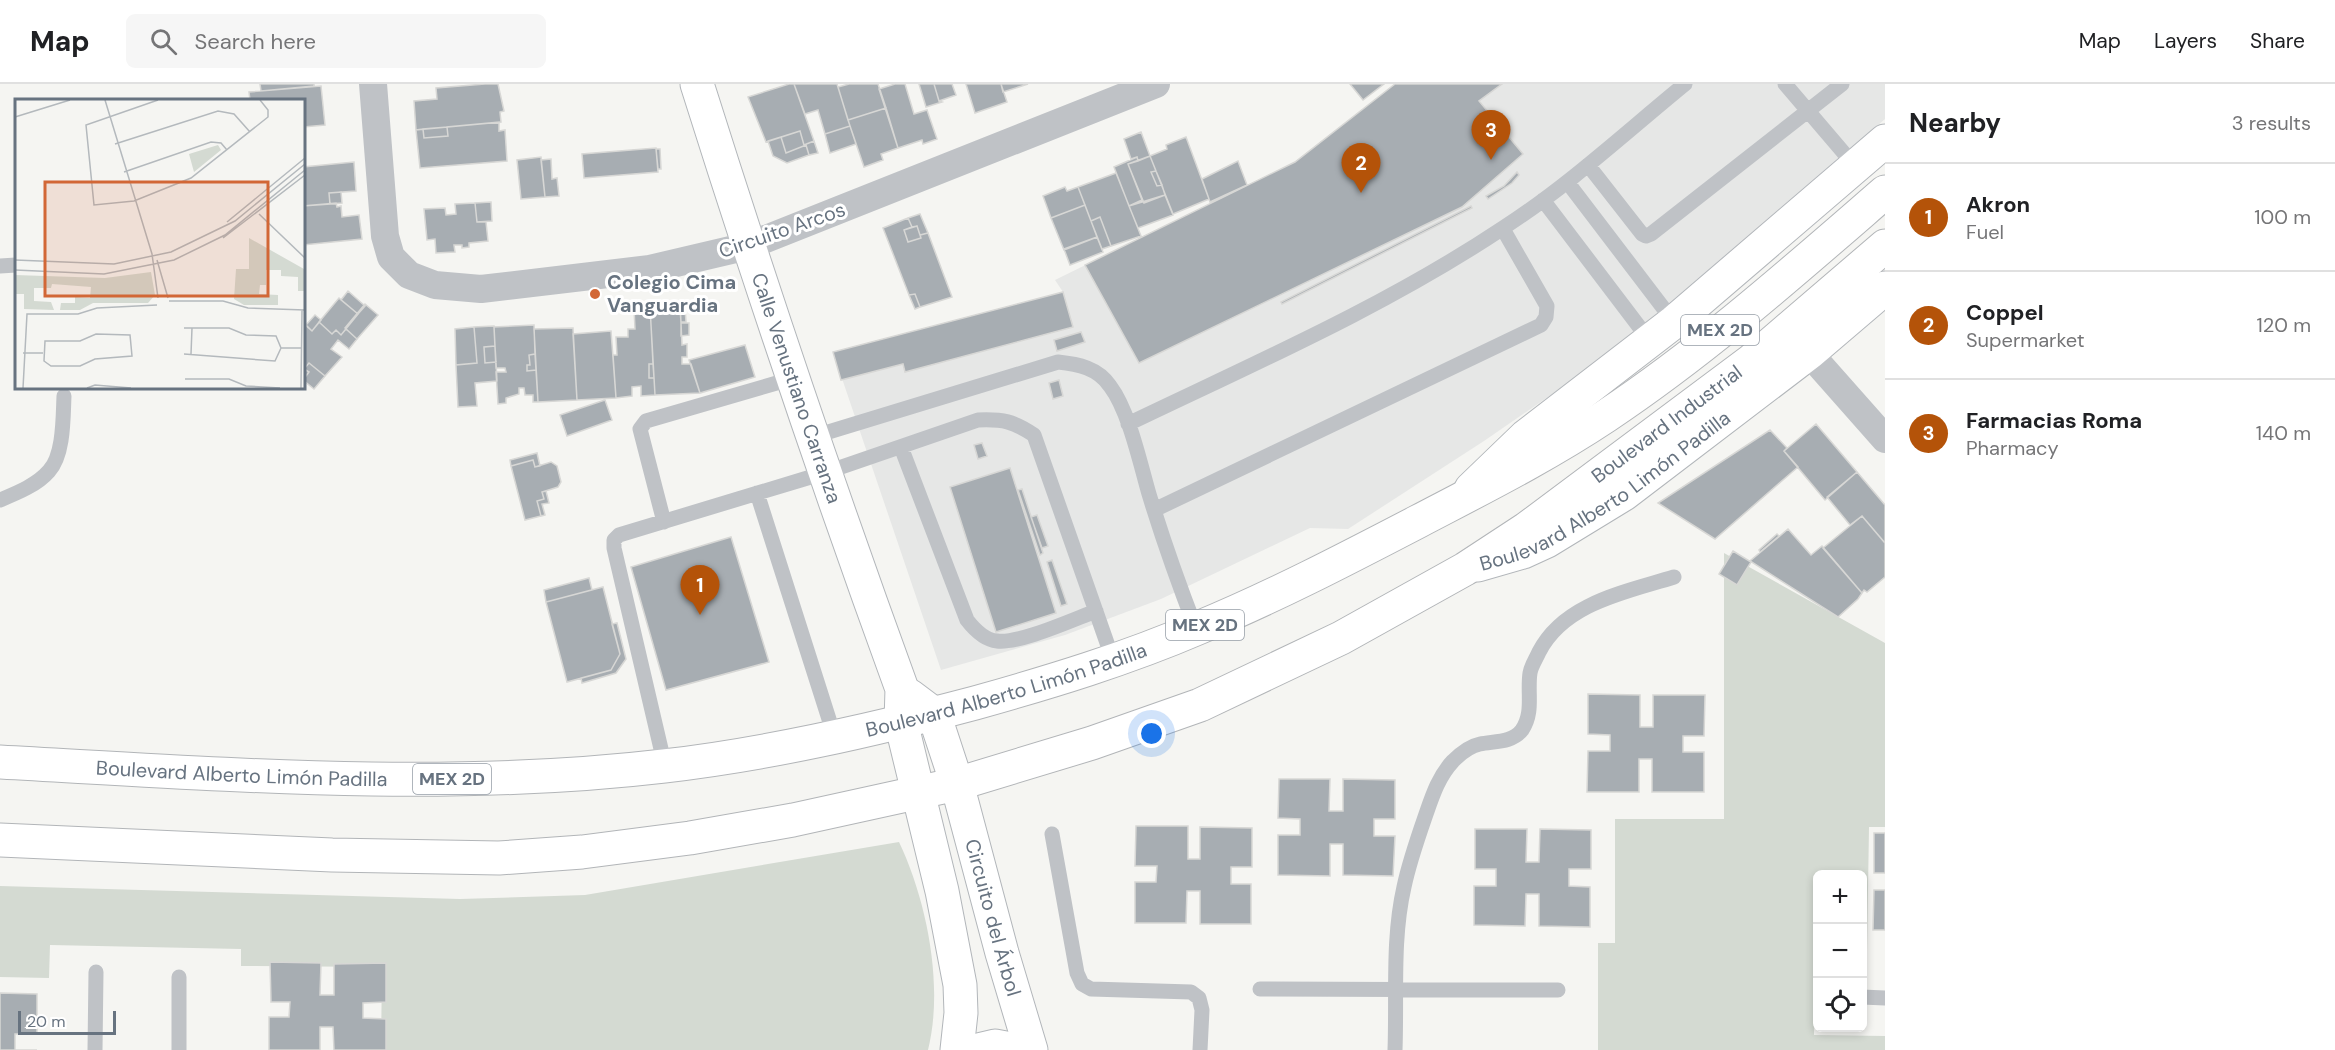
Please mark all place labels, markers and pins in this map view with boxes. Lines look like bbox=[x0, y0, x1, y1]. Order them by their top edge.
pin: 3 bbox=[1472, 110, 1510, 160]
pin: 2 bbox=[1342, 144, 1380, 193]
place label: Colegio Cima Vanguardia bbox=[607, 269, 736, 318]
marker: Colegio Cima Vanguardia bbox=[588, 287, 602, 301]
pin: 1 bbox=[680, 566, 720, 615]

